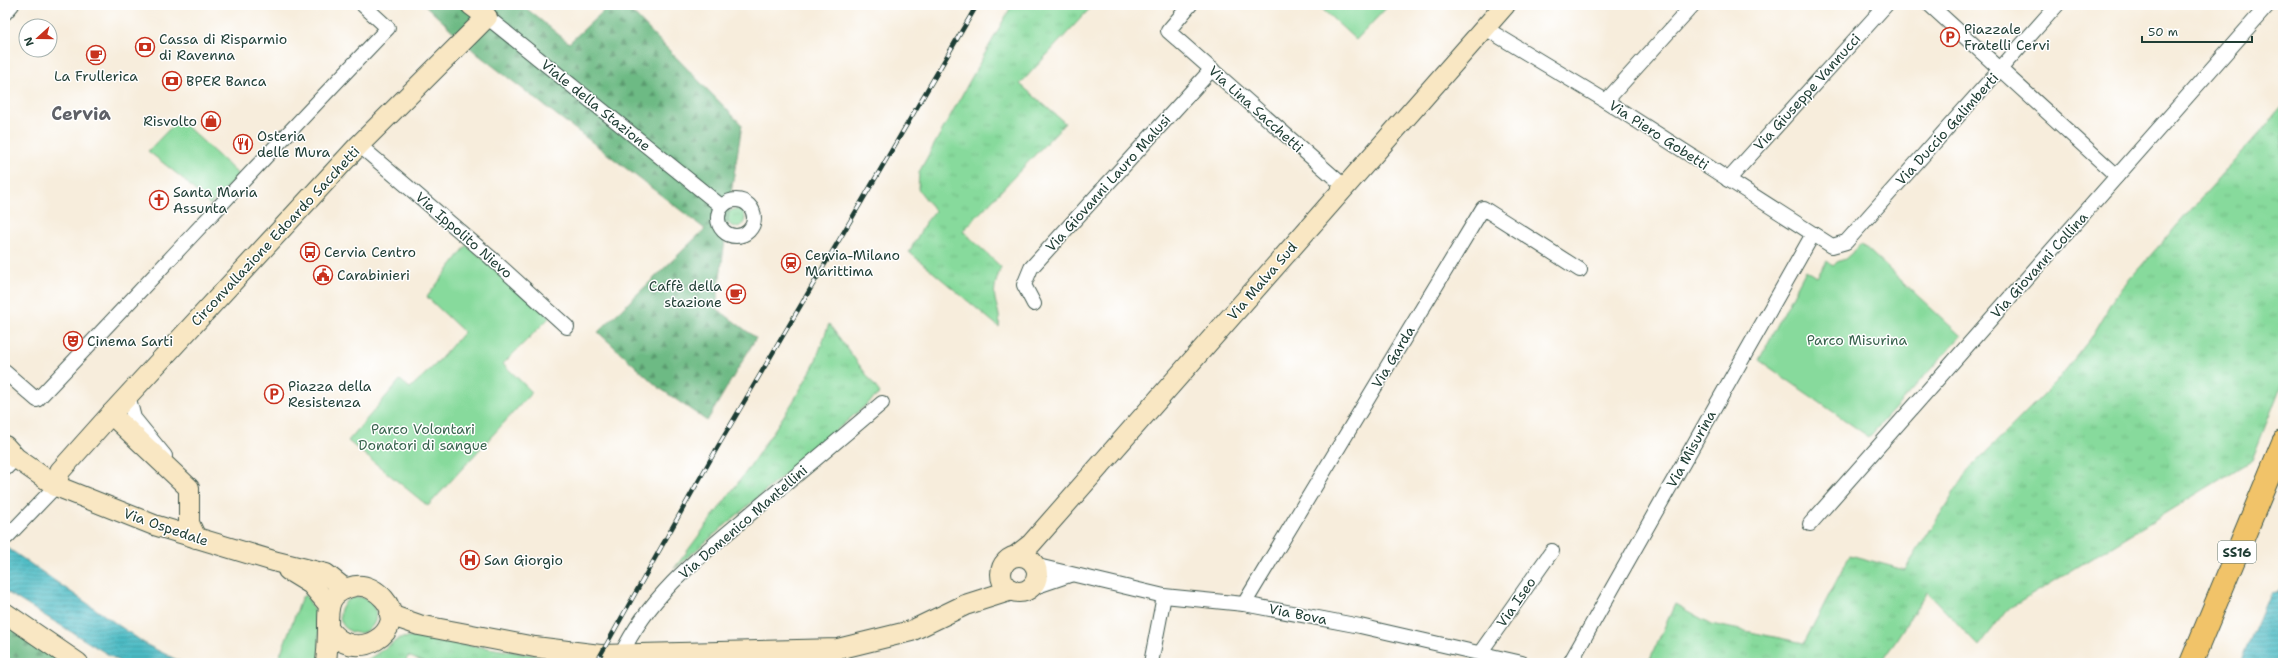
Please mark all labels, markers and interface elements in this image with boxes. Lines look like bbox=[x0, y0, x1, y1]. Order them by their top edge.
north arrow bbox=[18, 18, 58, 58]
scale bar bbox=[2142, 18, 2252, 44]
place label: Piazzale Fratelli Cervi bbox=[1964, 20, 2050, 54]
text: 50 m bbox=[2148, 24, 2178, 40]
parking icon: Piazzale Fratelli Cervi bbox=[1939, 26, 1961, 48]
place label: Cassa di Risparmio di Ravenna bbox=[159, 30, 287, 64]
street label: Via Giuseppe Vannucci bbox=[1750, 30, 1864, 154]
text: N bbox=[20, 34, 38, 48]
bank icon: Cassa di Risparmio di Ravenna bbox=[134, 36, 156, 58]
cafe icon: La Frullerica bbox=[85, 44, 107, 66]
street label: Viale della Stazione bbox=[538, 55, 654, 155]
street label: Via Lina Sacchetti bbox=[1205, 62, 1307, 156]
place label: La Frullerica bbox=[54, 67, 138, 85]
street label: Via Duccio Galimberti bbox=[1892, 69, 2002, 189]
bank icon: BPER Banca bbox=[161, 70, 183, 92]
place label: BPER Banca bbox=[186, 72, 267, 90]
street label: Via Piero Gobetti bbox=[1606, 96, 1712, 174]
district label: Cervia bbox=[51, 102, 111, 126]
shop icon: Risvolto bbox=[200, 110, 222, 132]
street label: Via Giovanni Lauro Malusi bbox=[1042, 111, 1174, 255]
place label: Risvolto bbox=[143, 112, 197, 130]
place label: Osteria delle Mura bbox=[257, 127, 331, 161]
restaurant icon: Osteria delle Mura bbox=[232, 133, 254, 155]
street label: Circonvallazione Edoardo Sacchetti bbox=[187, 142, 363, 330]
place label: Santa Maria Assunta bbox=[173, 183, 258, 217]
street label: Via Ippolito Nievo bbox=[412, 188, 516, 282]
church icon: Santa Maria Assunta bbox=[148, 189, 170, 211]
street label: Via Giovanni Collina bbox=[1986, 208, 2092, 322]
street label: Via Malva Sud bbox=[1223, 238, 1301, 324]
bus stop icon: Cervia Centro bbox=[299, 241, 321, 263]
place label: Cervia Centro bbox=[324, 243, 416, 261]
place label: Cervia-Milano Marittima bbox=[805, 246, 900, 280]
station icon: Cervia-Milano Marittima bbox=[780, 252, 802, 274]
public building icon: Carabinieri bbox=[312, 264, 334, 286]
place label: Carabinieri bbox=[337, 266, 410, 284]
place label: Caffè della stazione bbox=[649, 277, 722, 311]
cafe icon: Caffè della stazione bbox=[725, 283, 747, 305]
street label: Via Garda bbox=[1367, 322, 1419, 391]
theatre icon: Cinema Sarti bbox=[62, 330, 84, 352]
park label: Parco Misurina bbox=[1807, 331, 1908, 349]
place label: Cinema Sarti bbox=[87, 332, 173, 350]
place label: Piazza della Resistenza bbox=[288, 377, 372, 411]
parking icon: Piazza della Resistenza bbox=[263, 383, 285, 405]
street label: Via Misurina bbox=[1662, 407, 1720, 491]
park label: Parco Volontari Donatori di sangue bbox=[358, 420, 488, 454]
street label: Via Domenico Mantellini bbox=[675, 461, 811, 583]
street label: Via Ospedale bbox=[121, 504, 211, 550]
road number: SS16 bbox=[2218, 541, 2256, 563]
hospital icon: San Giorgio bbox=[459, 549, 481, 571]
place label: San Giorgio bbox=[484, 551, 563, 569]
street label: Via Iseo bbox=[1492, 573, 1540, 631]
street label: Via Bova bbox=[1267, 600, 1329, 629]

